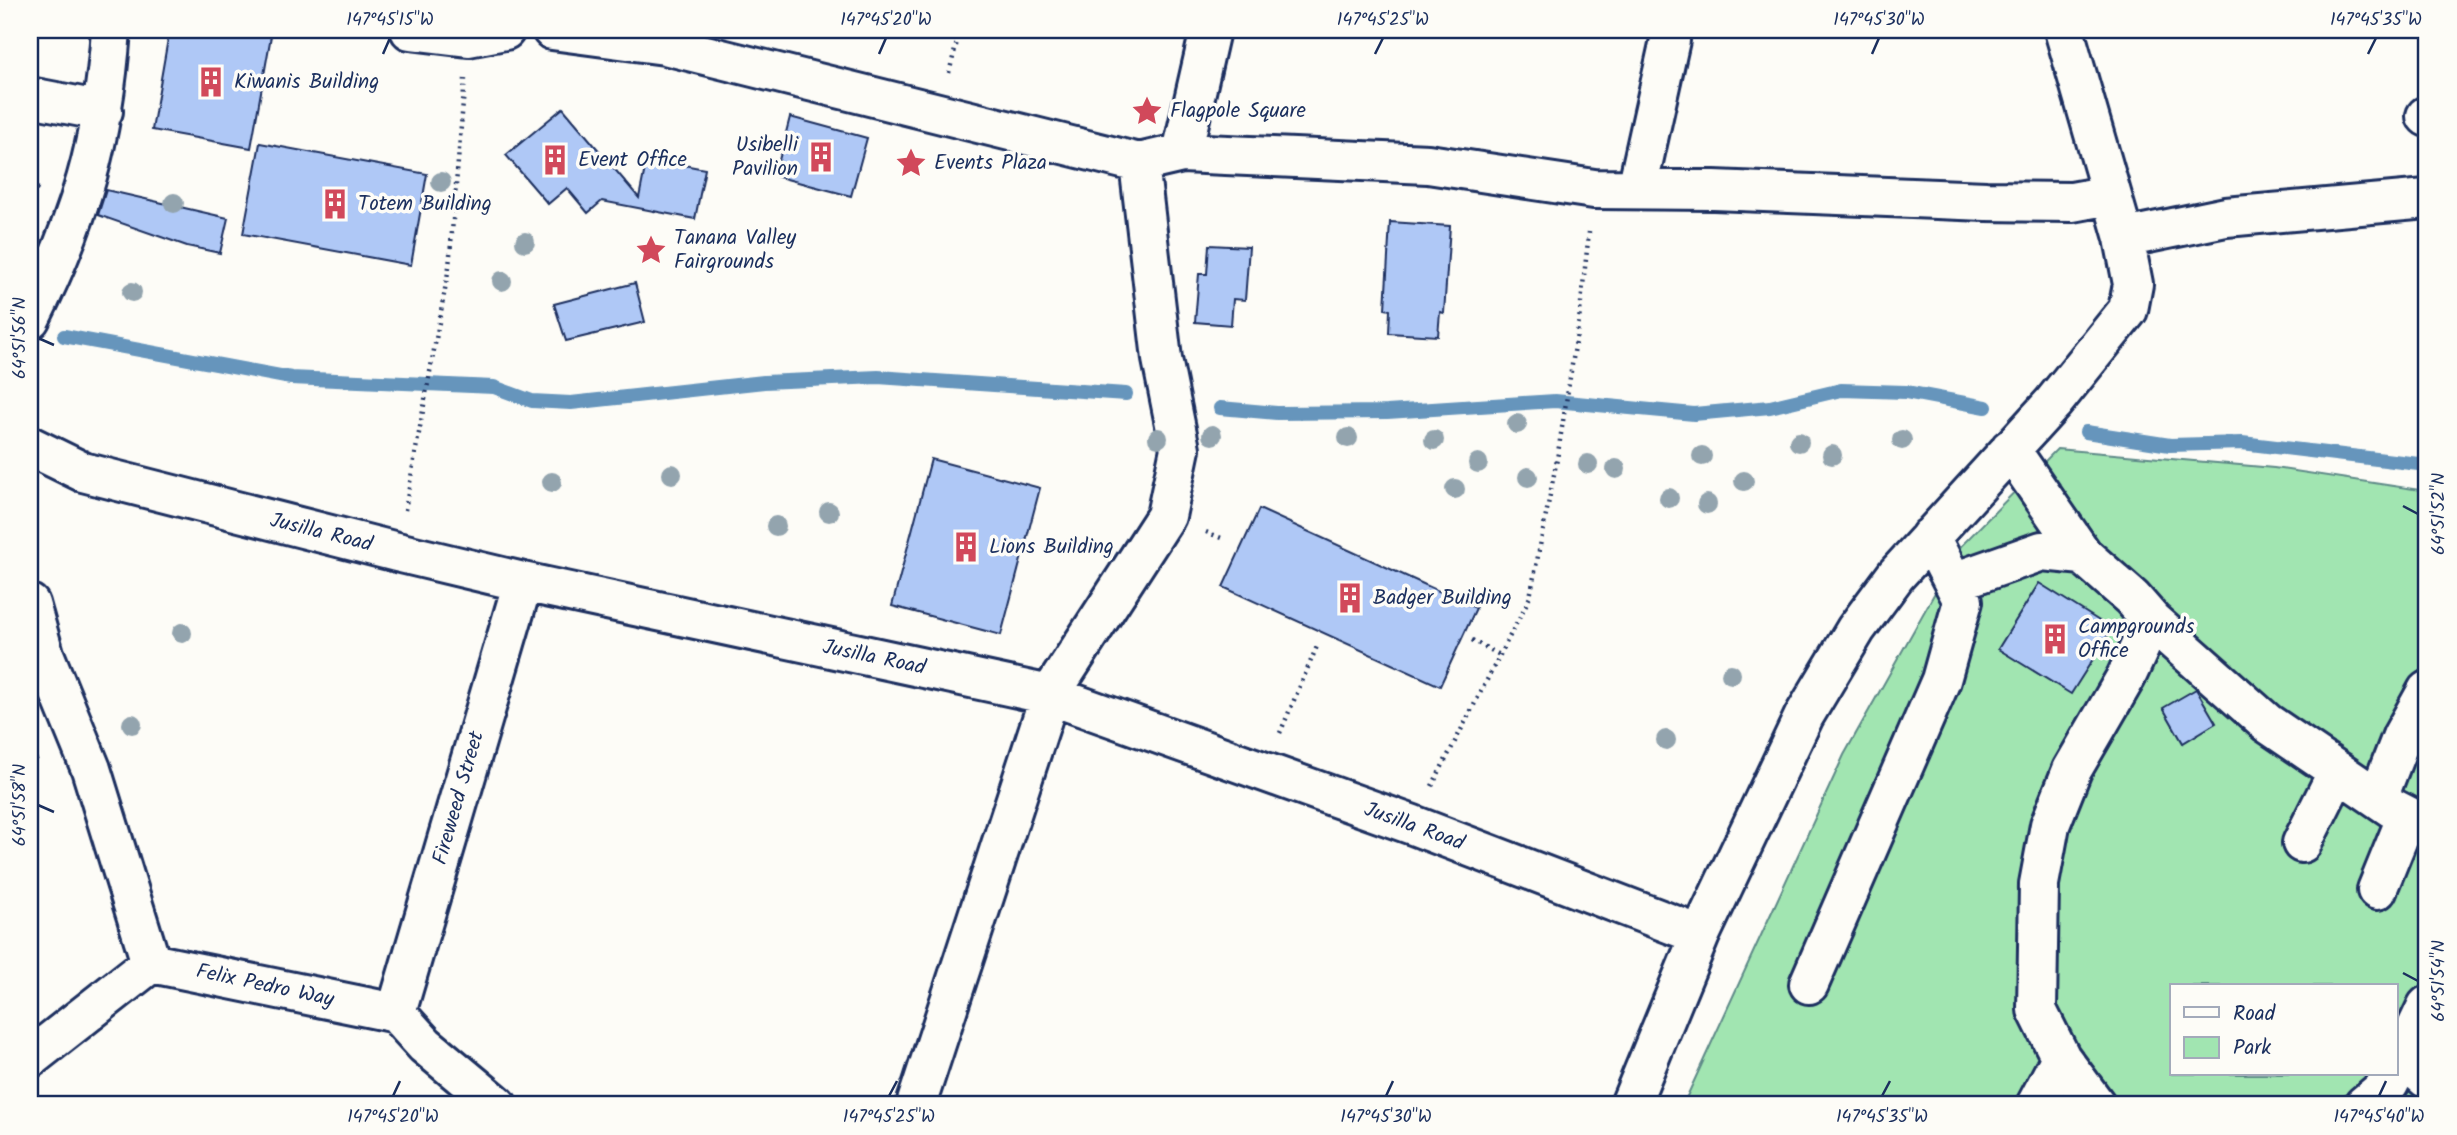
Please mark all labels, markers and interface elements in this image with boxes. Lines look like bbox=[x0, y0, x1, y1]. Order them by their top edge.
text: 147°45'15"W bbox=[346, 6, 434, 35]
text: 147°45'20"W bbox=[840, 6, 932, 35]
text: 147°45'25"W bbox=[1337, 6, 1429, 35]
text: 147°45'30"W bbox=[1833, 6, 1925, 35]
text: 147°45'35"W bbox=[2330, 6, 2422, 35]
building icon: Kiwanis Building bbox=[194, 65, 228, 99]
place label: Kiwanis Building bbox=[234, 66, 379, 99]
place icon: Flagpole Square bbox=[1130, 94, 1164, 128]
place label: Flagpole Square bbox=[1170, 95, 1307, 128]
place label: Usibelli Pavilion bbox=[732, 129, 799, 186]
building icon: Usibelli Pavilion bbox=[804, 140, 838, 174]
building icon: Event Office bbox=[538, 143, 572, 177]
place label: Event Office bbox=[578, 144, 688, 177]
place icon: Events Plaza bbox=[894, 146, 928, 180]
place label: Events Plaza bbox=[934, 147, 1047, 180]
building icon: Totem Building bbox=[318, 187, 352, 221]
place label: Totem Building bbox=[358, 188, 492, 221]
place label: Tanana Valley Fairgrounds bbox=[674, 222, 796, 279]
place icon: Tanana Valley Fairgrounds bbox=[634, 233, 668, 267]
text: 64°51'56"N bbox=[6, 297, 35, 379]
text: 64°51'52"N bbox=[2425, 473, 2454, 555]
street label: Jusilla Road bbox=[266, 504, 376, 562]
building icon: Lions Building bbox=[949, 530, 983, 564]
place label: Lions Building bbox=[989, 531, 1114, 564]
building icon: Badger Building bbox=[1333, 581, 1367, 615]
place label: Badger Building bbox=[1373, 582, 1512, 615]
place label: Campgrounds Office bbox=[2078, 611, 2194, 668]
building icon: Campgrounds Office bbox=[2038, 622, 2072, 656]
street label: Jusilla Road bbox=[819, 631, 929, 685]
street label: Fireweed Street bbox=[424, 726, 494, 869]
text: 64°51'58"N bbox=[6, 764, 35, 846]
street label: Jusilla Road bbox=[1359, 794, 1469, 861]
text: 64°51'54"N bbox=[2425, 940, 2454, 1022]
street label: Felix Pedro Way bbox=[193, 955, 337, 1017]
legend bbox=[2170, 984, 2398, 1076]
text: Road bbox=[2233, 998, 2276, 1031]
text: Park bbox=[2233, 1032, 2271, 1065]
text: 147°45'20"W bbox=[347, 1103, 439, 1132]
text: 147°45'25"W bbox=[843, 1103, 935, 1132]
text: 147°45'30"W bbox=[1340, 1103, 1432, 1132]
text: 147°45'35"W bbox=[1836, 1103, 1928, 1132]
text: 147°45'40"W bbox=[2333, 1103, 2425, 1132]

